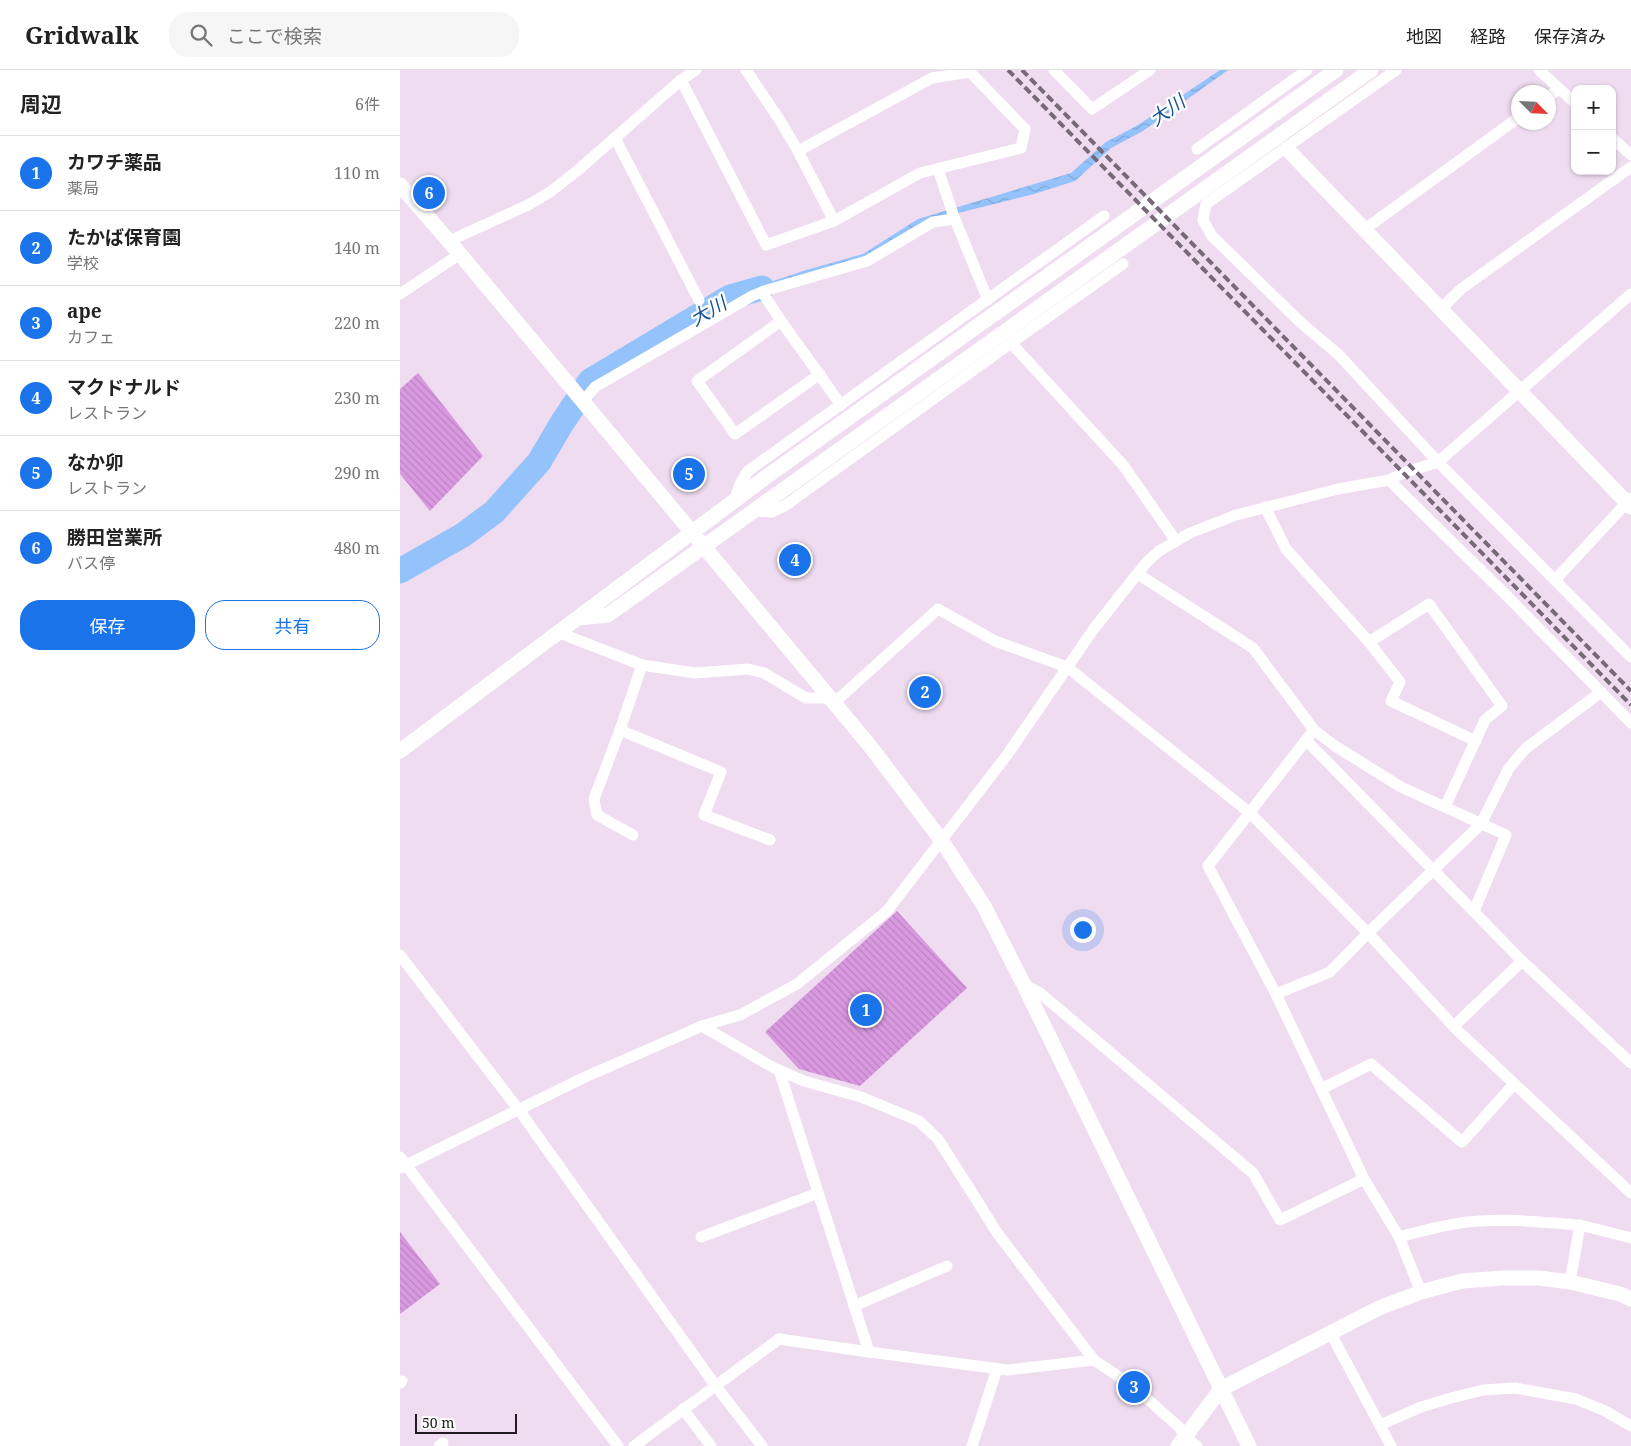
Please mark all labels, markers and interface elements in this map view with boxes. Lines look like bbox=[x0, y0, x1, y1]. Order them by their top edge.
search box bbox=[169, 12, 519, 57]
text: Gridwalk bbox=[25, 18, 139, 51]
icon: search bbox=[187, 21, 215, 49]
text: ここで検索 bbox=[227, 23, 322, 49]
text: 地図 bbox=[1406, 24, 1442, 48]
text: 経路 bbox=[1470, 24, 1506, 48]
text: 保存済み bbox=[1534, 24, 1606, 48]
north arrow bbox=[1511, 85, 1556, 130]
map controls bbox=[1571, 85, 1616, 175]
button: + bbox=[1571, 85, 1616, 130]
water label: 大川 bbox=[1144, 87, 1192, 132]
text: 周辺 bbox=[20, 90, 62, 118]
text: 6件 bbox=[355, 93, 380, 115]
button: − bbox=[1571, 130, 1616, 175]
text: カワチ薬品 bbox=[67, 149, 162, 175]
text: 1 bbox=[31, 162, 41, 184]
text: 110 m bbox=[334, 162, 380, 184]
pin: 6 bbox=[413, 174, 445, 212]
text: 薬局 bbox=[67, 177, 99, 199]
text: たかば保育園 bbox=[67, 224, 181, 250]
text: 2 bbox=[31, 237, 41, 259]
text: 140 m bbox=[334, 237, 380, 259]
text: 学校 bbox=[67, 252, 99, 274]
water label: 大川 bbox=[685, 289, 733, 332]
text: ape bbox=[67, 298, 102, 324]
text: 3 bbox=[31, 312, 41, 334]
text: 220 m bbox=[334, 312, 380, 334]
text: カフェ bbox=[67, 326, 115, 348]
text: マクドナルド bbox=[67, 374, 181, 400]
text: 4 bbox=[31, 387, 41, 409]
text: 230 m bbox=[334, 387, 380, 409]
text: レストラン bbox=[67, 402, 147, 424]
text: なか卯 bbox=[67, 449, 124, 475]
pin: 5 bbox=[673, 455, 705, 493]
text: 5 bbox=[31, 462, 41, 484]
text: 290 m bbox=[334, 462, 380, 484]
text: レストラン bbox=[67, 477, 147, 499]
text: 勝田営業所 bbox=[67, 524, 162, 550]
text: 6 bbox=[31, 537, 41, 559]
text: 480 m bbox=[334, 537, 380, 559]
pin: 4 bbox=[779, 541, 811, 579]
text: バス停 bbox=[67, 552, 115, 574]
button: 保存 bbox=[20, 600, 195, 650]
button: 共有 bbox=[205, 600, 380, 650]
pin: 2 bbox=[909, 673, 941, 711]
your location bbox=[1070, 917, 1096, 943]
pin: 1 bbox=[850, 991, 882, 1029]
pin: 3 bbox=[1118, 1368, 1150, 1406]
scale bar bbox=[415, 1411, 518, 1434]
text: 50 m bbox=[422, 1413, 455, 1432]

